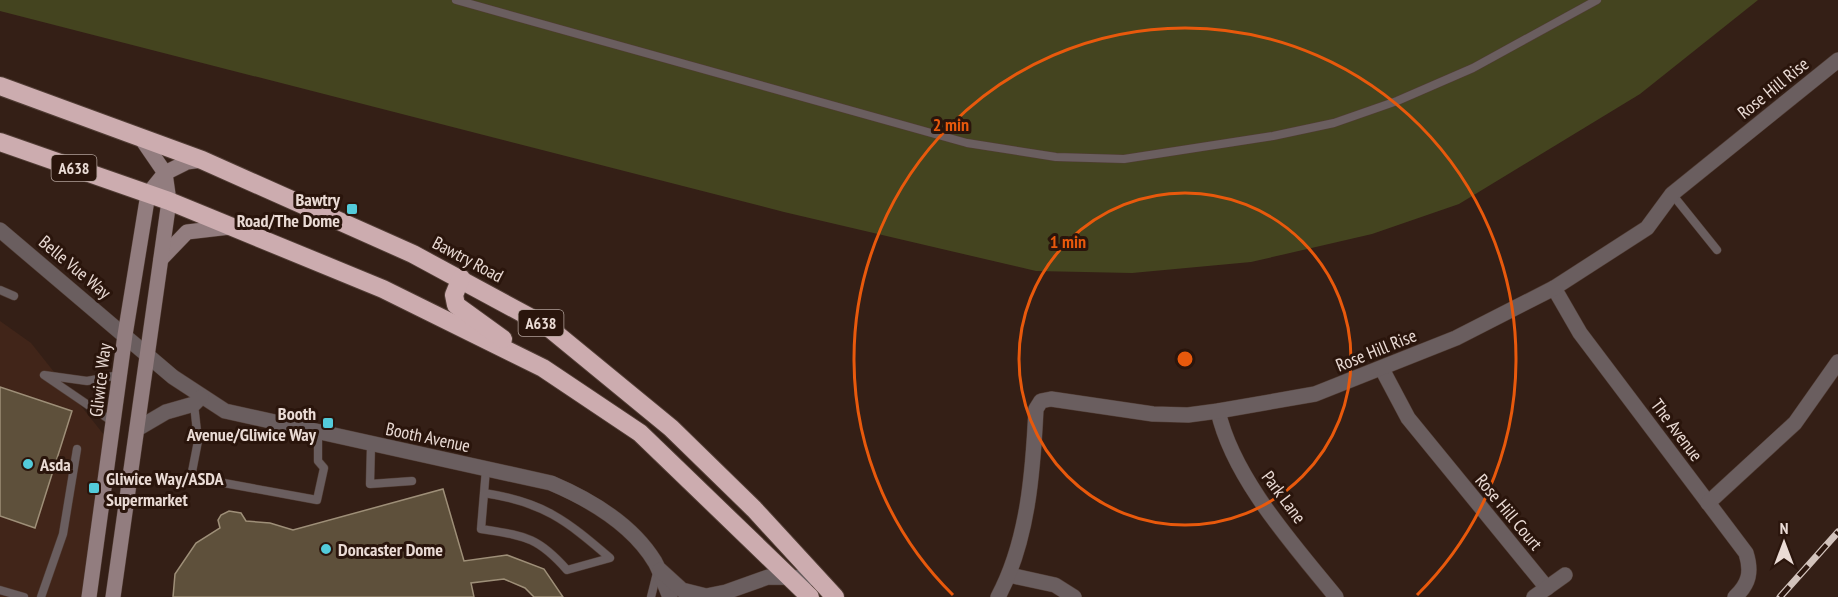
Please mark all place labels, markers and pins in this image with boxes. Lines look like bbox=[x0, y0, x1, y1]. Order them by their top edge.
place label: Bawtry Road/The Dome bbox=[237, 188, 341, 232]
marker: Bawtry Road/The Dome bbox=[345, 202, 359, 216]
centre of rings bbox=[1175, 349, 1195, 369]
place label: Booth Avenue/Gliwice Way bbox=[186, 402, 317, 446]
marker: Booth Avenue/Gliwice Way bbox=[321, 416, 335, 430]
place label: Asda bbox=[39, 453, 71, 476]
marker: Asda bbox=[21, 457, 35, 471]
place label: Gliwice Way/ASDA Supermarket bbox=[106, 467, 224, 511]
marker: Gliwice Way/ASDA Supermarket bbox=[87, 481, 101, 495]
place label: Doncaster Dome bbox=[338, 538, 443, 561]
marker: Doncaster Dome bbox=[319, 542, 333, 556]

